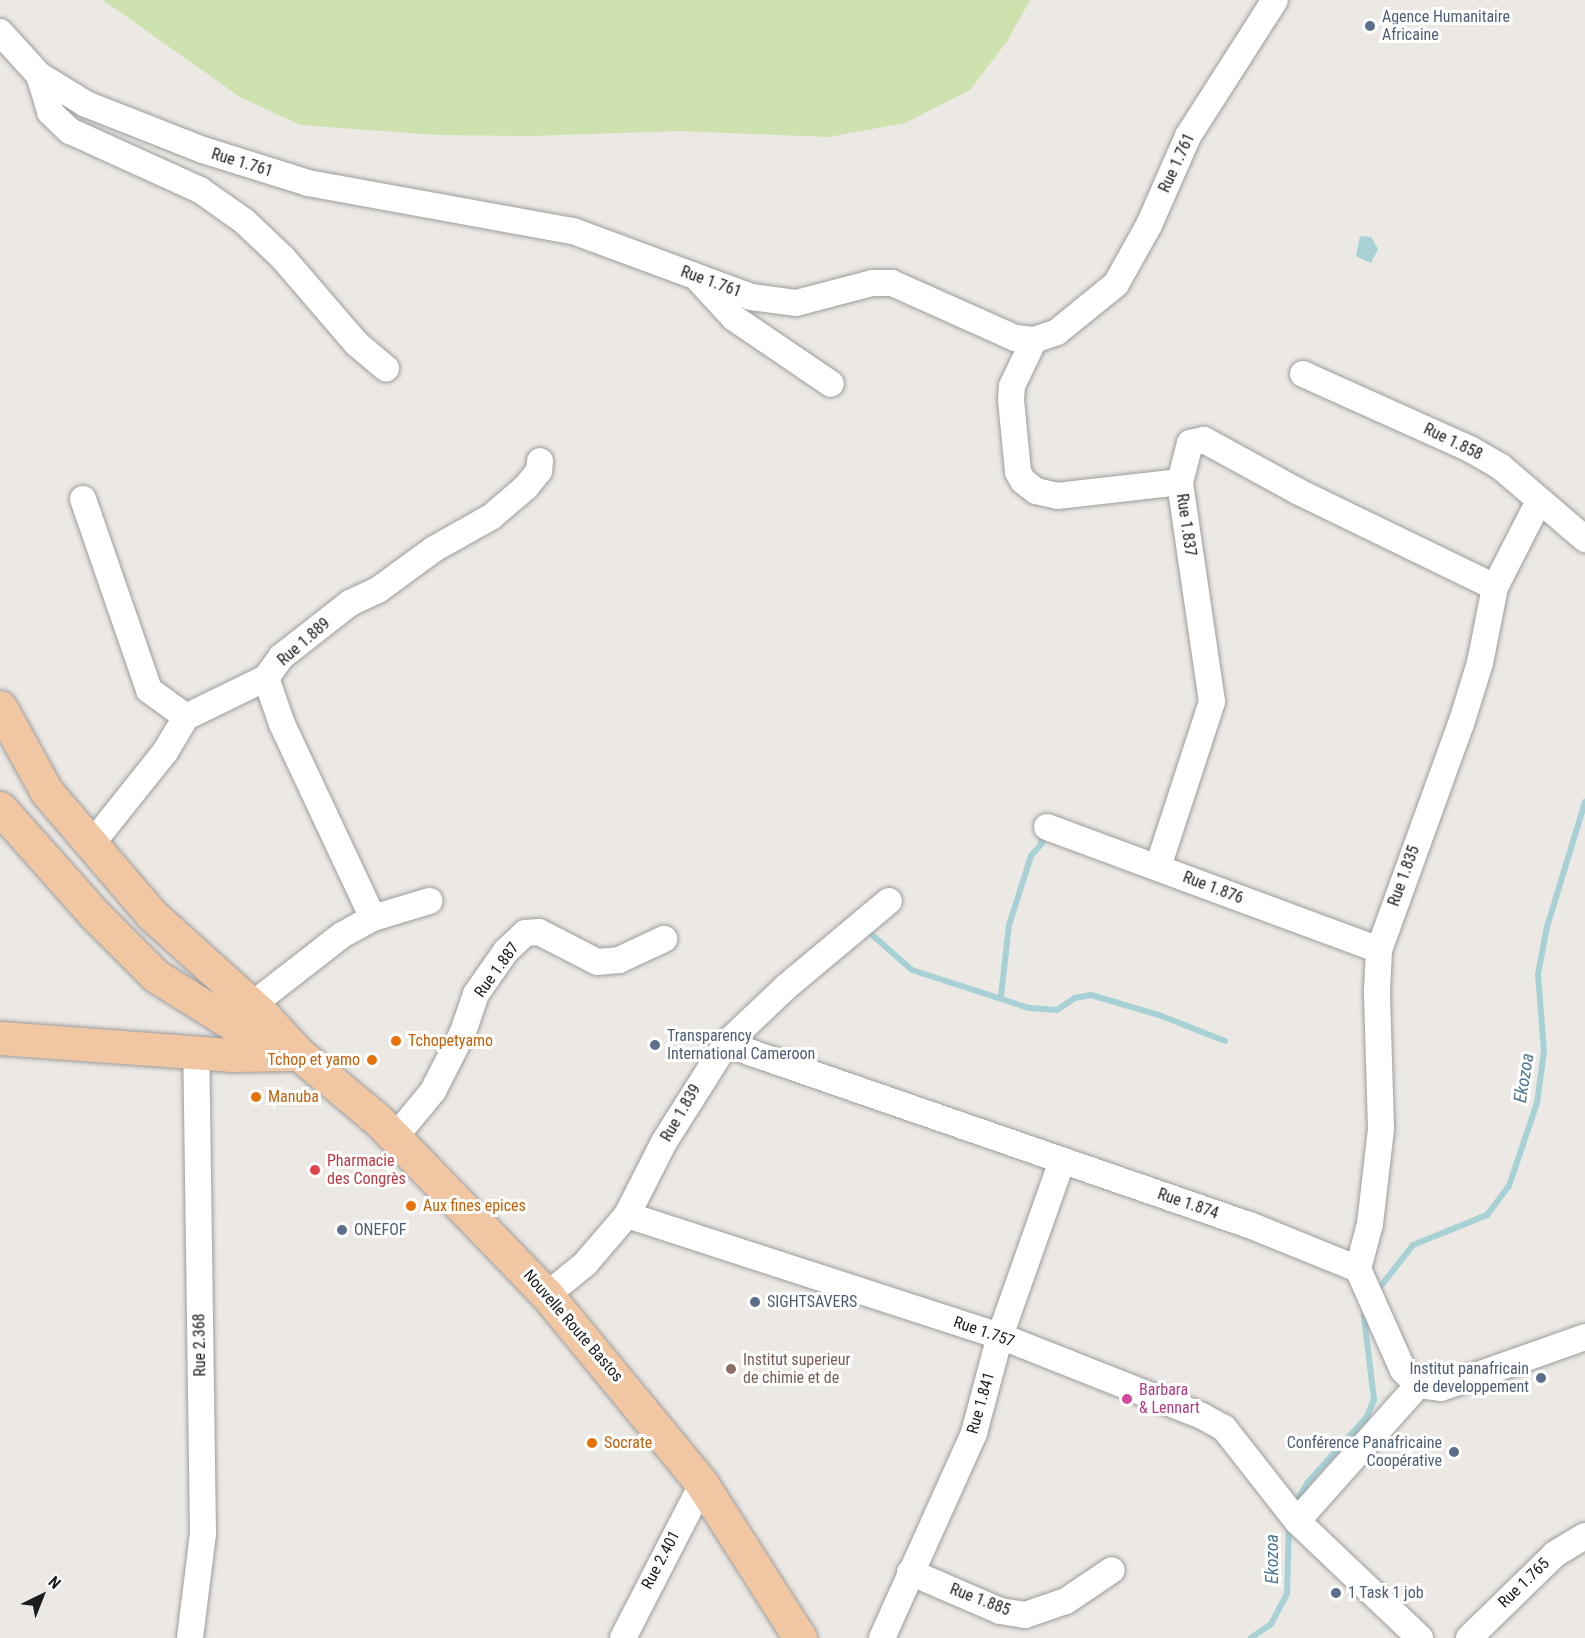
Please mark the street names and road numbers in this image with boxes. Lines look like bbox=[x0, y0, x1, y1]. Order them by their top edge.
street label: Rue 1.761 bbox=[1155, 130, 1199, 196]
street label: Rue 1.761 bbox=[209, 145, 275, 181]
street label: Rue 1.761 bbox=[678, 262, 744, 302]
street label: Rue 1.858 bbox=[1420, 420, 1486, 464]
street label: Rue 1.837 bbox=[1172, 492, 1200, 558]
street label: Rue 1.889 bbox=[274, 614, 334, 670]
street label: Rue 1.835 bbox=[1384, 843, 1424, 909]
street label: Rue 1.876 bbox=[1180, 868, 1246, 908]
street label: Rue 1.887 bbox=[471, 939, 523, 1001]
street label: Rue 1.839 bbox=[657, 1081, 705, 1145]
street label: Rue 1.874 bbox=[1155, 1185, 1221, 1223]
street label: Nouvelle Route Bastos bbox=[519, 1266, 627, 1386]
street label: Rue 2.368 bbox=[190, 1313, 210, 1377]
street label: Rue 1.757 bbox=[951, 1313, 1017, 1351]
street label: Rue 1.841 bbox=[963, 1370, 999, 1436]
street label: Rue 2.401 bbox=[638, 1528, 684, 1592]
street label: Rue 1.765 bbox=[1495, 1554, 1553, 1612]
street label: Rue 1.885 bbox=[947, 1580, 1013, 1620]

